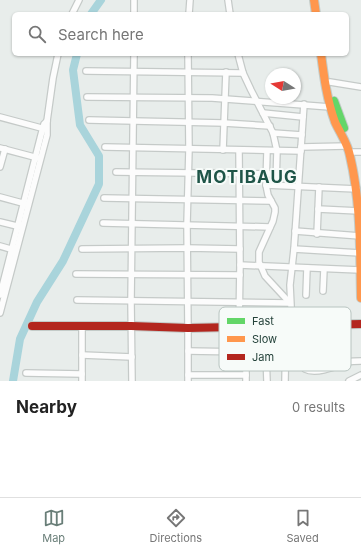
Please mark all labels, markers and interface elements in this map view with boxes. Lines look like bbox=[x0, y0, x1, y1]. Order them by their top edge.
search box bbox=[12, 12, 349, 56]
icon: search bbox=[26, 23, 48, 45]
text: Search here bbox=[58, 25, 144, 44]
north arrow bbox=[265, 68, 301, 104]
district label: MOTIBAUG bbox=[196, 167, 298, 187]
legend bbox=[219, 307, 351, 371]
text: Fast bbox=[252, 314, 274, 328]
text: Slow bbox=[252, 332, 277, 346]
text: Jam bbox=[252, 350, 274, 364]
text: Nearby bbox=[16, 397, 77, 417]
text: 0 results bbox=[292, 399, 345, 415]
tab: Map bbox=[42, 507, 65, 545]
tab: Directions bbox=[150, 507, 202, 545]
tab: Saved bbox=[287, 507, 319, 545]

